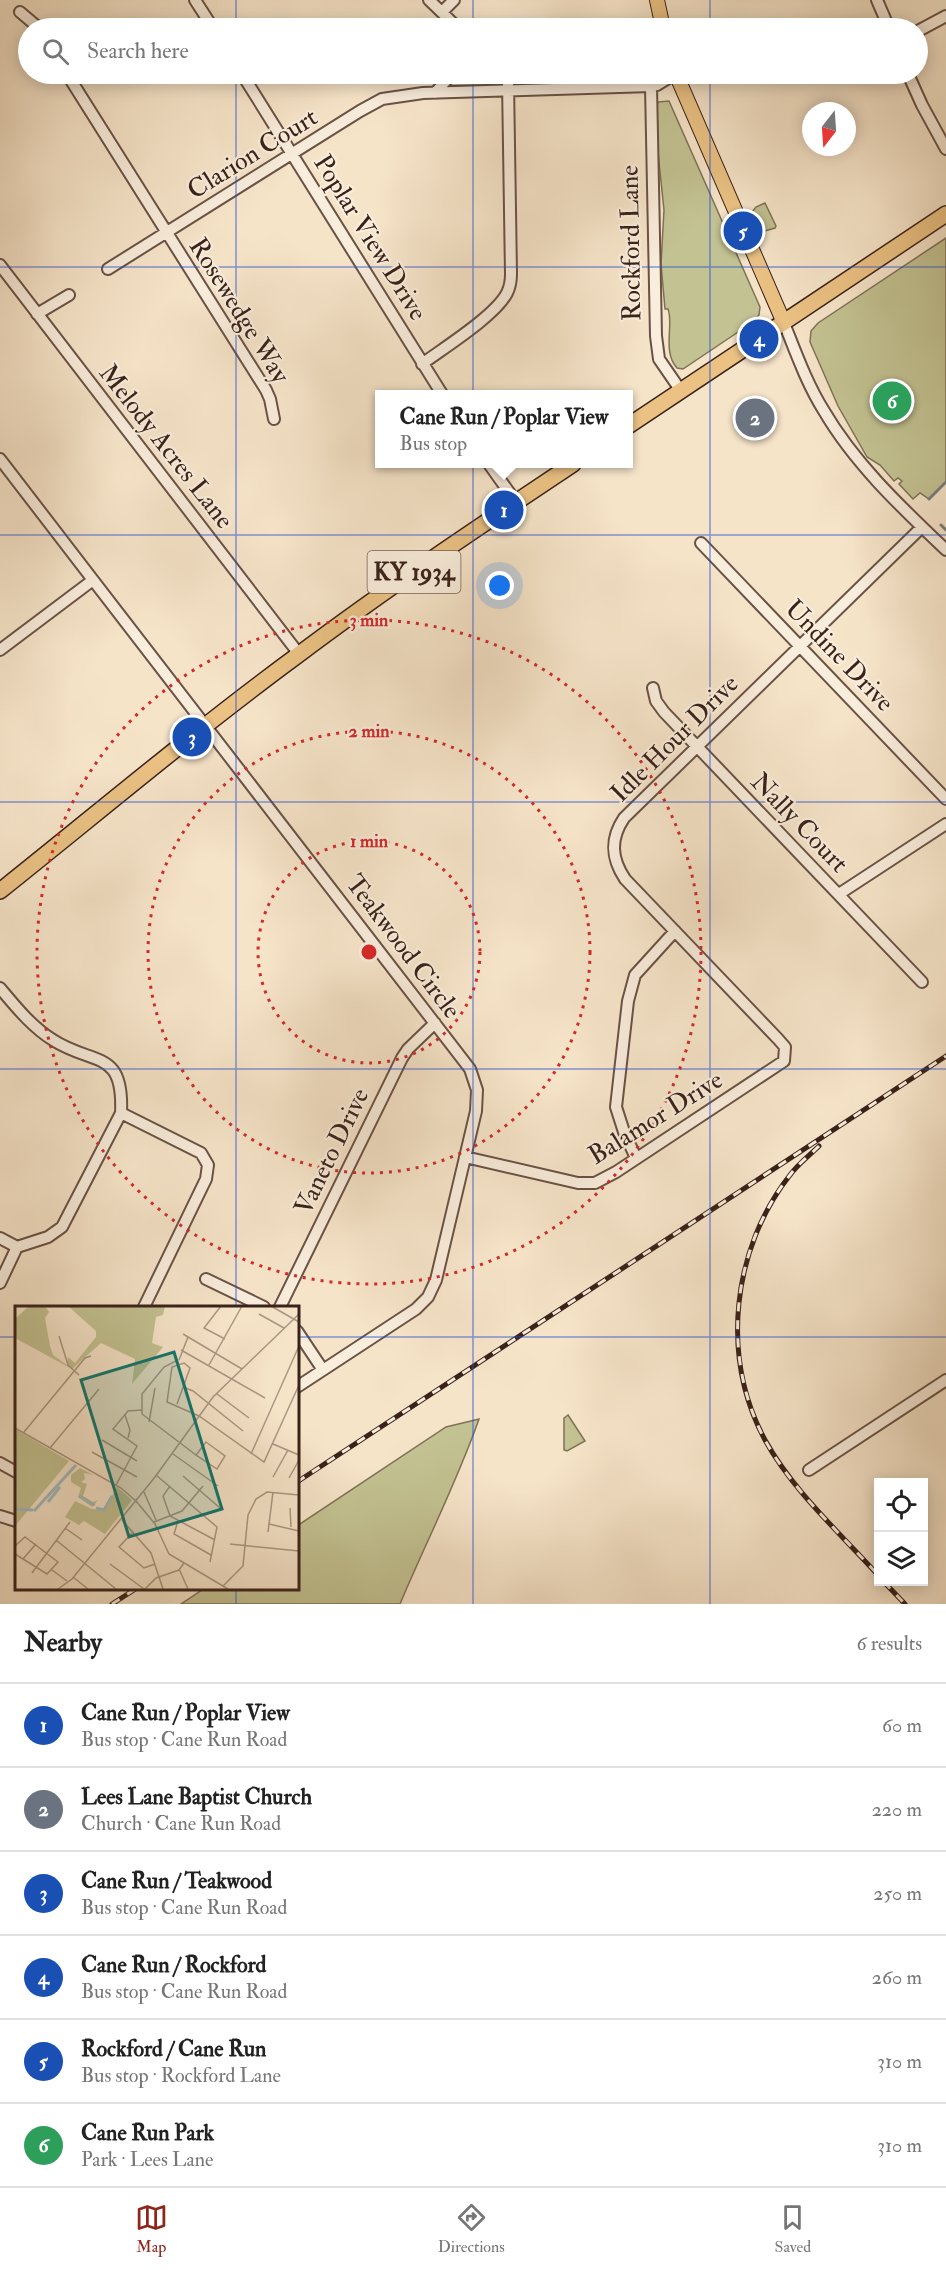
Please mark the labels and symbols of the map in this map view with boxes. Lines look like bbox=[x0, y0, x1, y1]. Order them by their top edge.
street label: Clarion Court bbox=[182, 101, 324, 206]
north arrow bbox=[802, 102, 856, 156]
street label: Poplar View Drive bbox=[306, 149, 434, 327]
street label: Rockford Lane bbox=[614, 165, 648, 321]
pin: 5 bbox=[724, 208, 762, 254]
street label: Rosewedge Way bbox=[182, 232, 297, 390]
pin: 4 bbox=[740, 316, 778, 362]
street label: Melody Acres Lane bbox=[92, 358, 240, 535]
pin: 6 bbox=[872, 378, 912, 424]
pin: 2 bbox=[736, 396, 774, 440]
pin: 1 bbox=[484, 488, 524, 532]
road number: KY 1934 bbox=[368, 551, 460, 593]
your location bbox=[485, 571, 514, 600]
street label: Undine Drive bbox=[778, 593, 901, 719]
text: 3 min bbox=[350, 609, 389, 632]
street label: Idle Hour Drive bbox=[604, 668, 745, 809]
pin: 3 bbox=[172, 714, 212, 760]
text: 2 min bbox=[349, 720, 390, 743]
street label: Nally Court bbox=[744, 766, 855, 879]
text: 1 min bbox=[350, 830, 389, 853]
street label: Teakwood Circle bbox=[339, 868, 468, 1025]
centre of rings bbox=[359, 942, 379, 962]
street label: Balamor Drive bbox=[582, 1064, 729, 1172]
street label: Vaneto Drive bbox=[287, 1083, 376, 1220]
inset map bbox=[15, 1306, 298, 1589]

